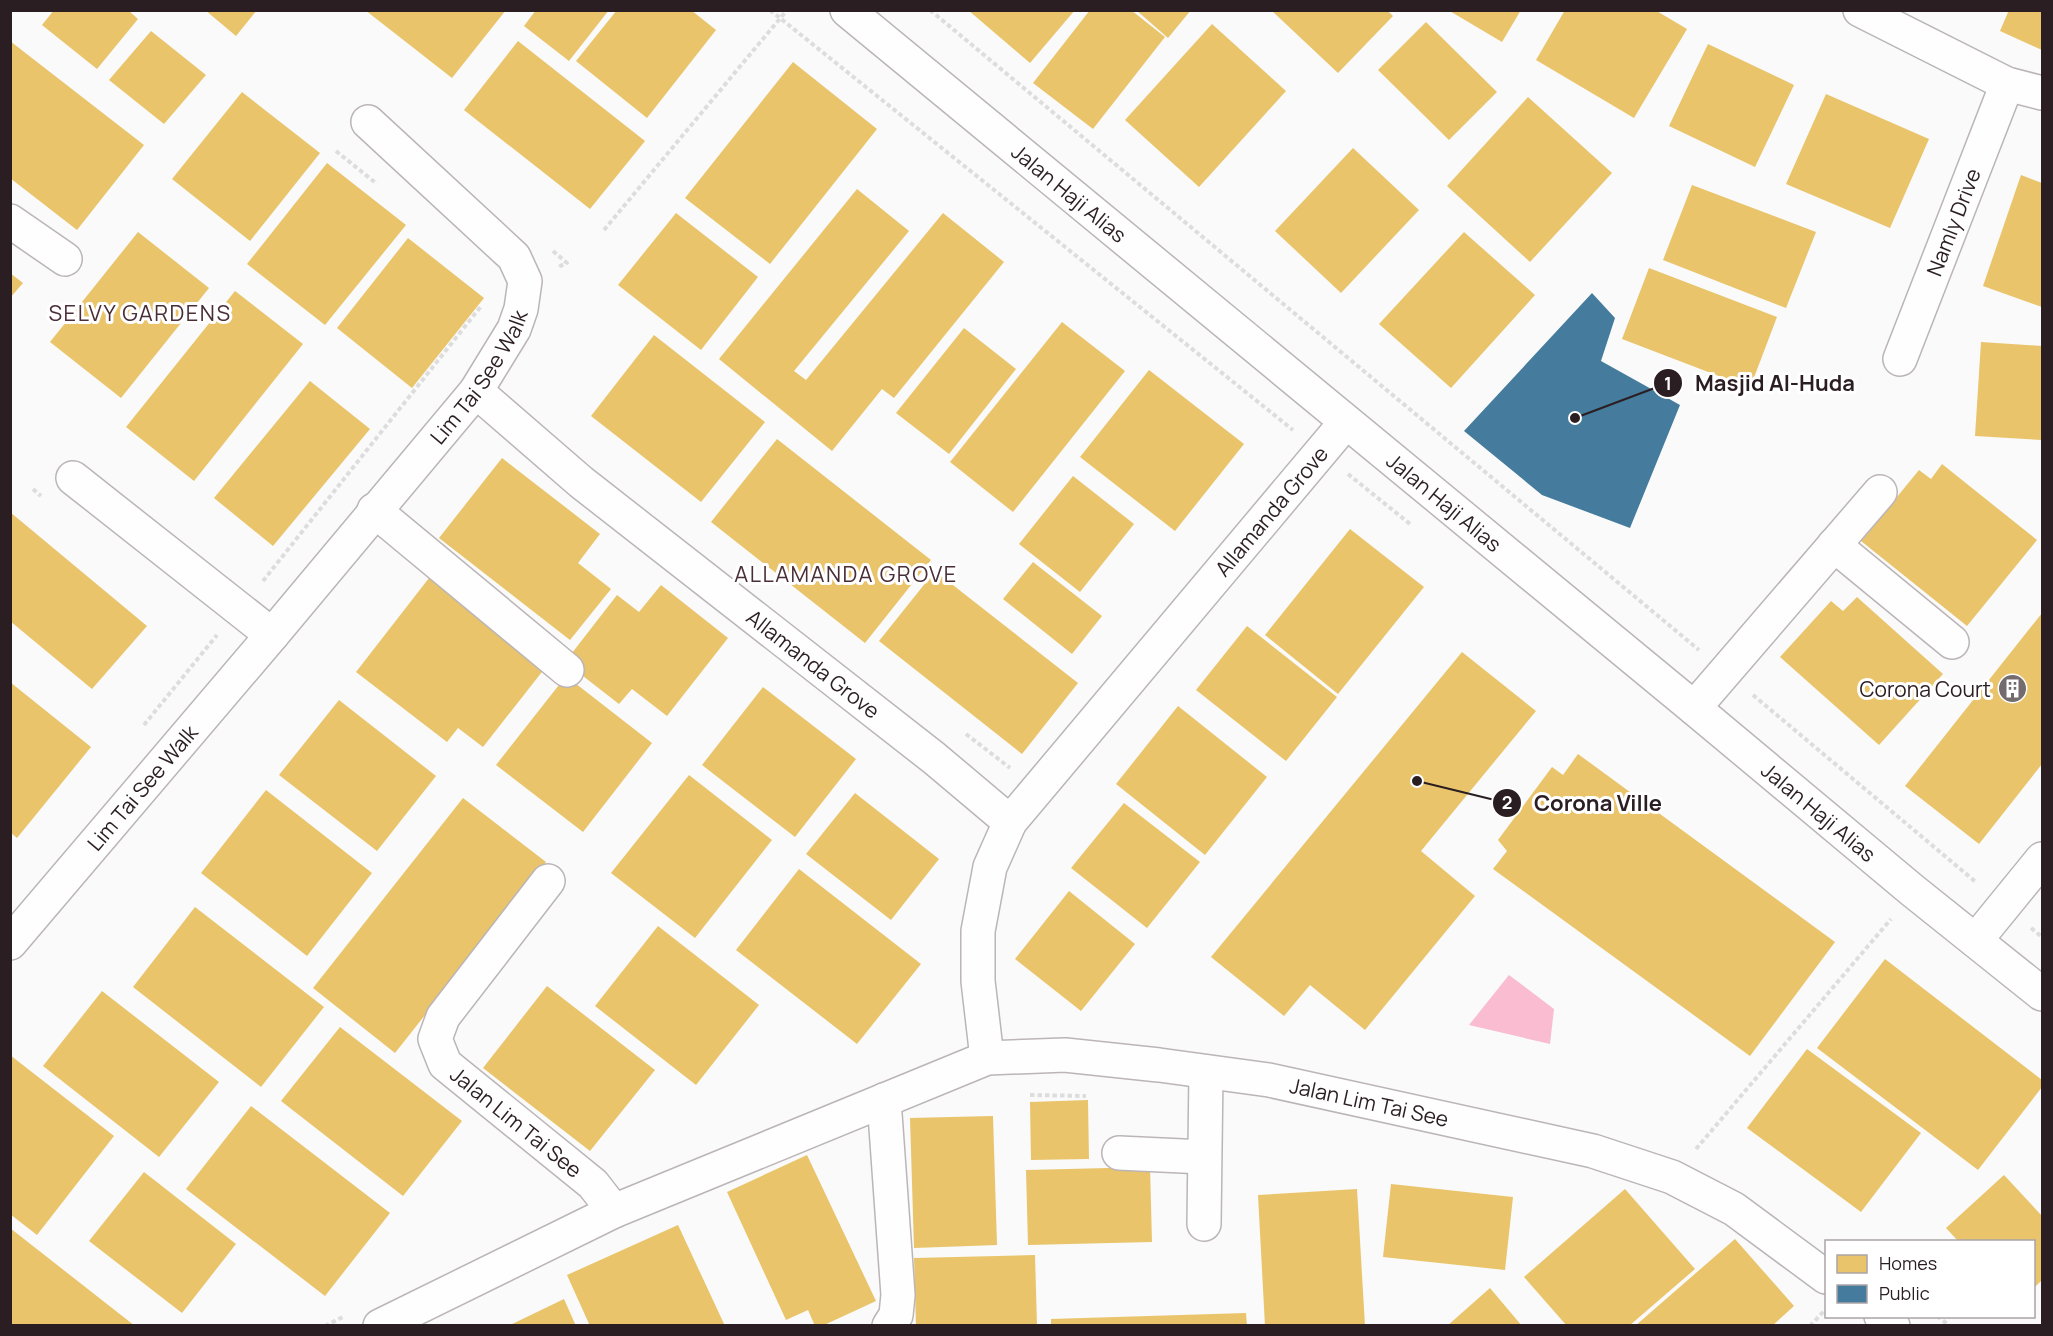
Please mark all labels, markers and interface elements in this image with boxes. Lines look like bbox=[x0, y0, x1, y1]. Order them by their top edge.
street label: Jalan Haji Alias bbox=[1006, 138, 1133, 249]
street label: Namly Drive bbox=[1920, 164, 1987, 280]
district label: SELVY GARDENS bbox=[49, 298, 231, 328]
street label: Lim Tai See Walk bbox=[424, 306, 534, 450]
callout: Masjid Al-Huda bbox=[1653, 363, 1867, 403]
text: Masjid Al-Huda bbox=[1695, 368, 1855, 398]
text: 1 bbox=[1664, 371, 1672, 395]
street label: Allamanda Grove bbox=[1208, 440, 1334, 582]
street label: Jalan Haji Alias bbox=[1381, 447, 1508, 558]
district label: ALLAMANDA GROVE bbox=[734, 559, 958, 589]
street label: Allamanda Grove bbox=[741, 603, 886, 725]
building icon: Corona Court bbox=[1996, 673, 2028, 705]
place label: Corona Court bbox=[1860, 675, 1991, 703]
street label: Lim Tai See Walk bbox=[81, 718, 204, 856]
street label: Jalan Haji Alias bbox=[1756, 756, 1882, 868]
callout: Corona Ville bbox=[1492, 783, 1674, 823]
text: Corona Ville bbox=[1534, 788, 1662, 818]
text: 2 bbox=[1502, 790, 1512, 814]
street label: Jalan Lim Tai See bbox=[445, 1060, 588, 1184]
street label: Jalan Lim Tai See bbox=[1287, 1071, 1451, 1133]
legend bbox=[1825, 1240, 2035, 1318]
text: Homes bbox=[1879, 1251, 1937, 1275]
text: Public bbox=[1879, 1281, 1930, 1305]

